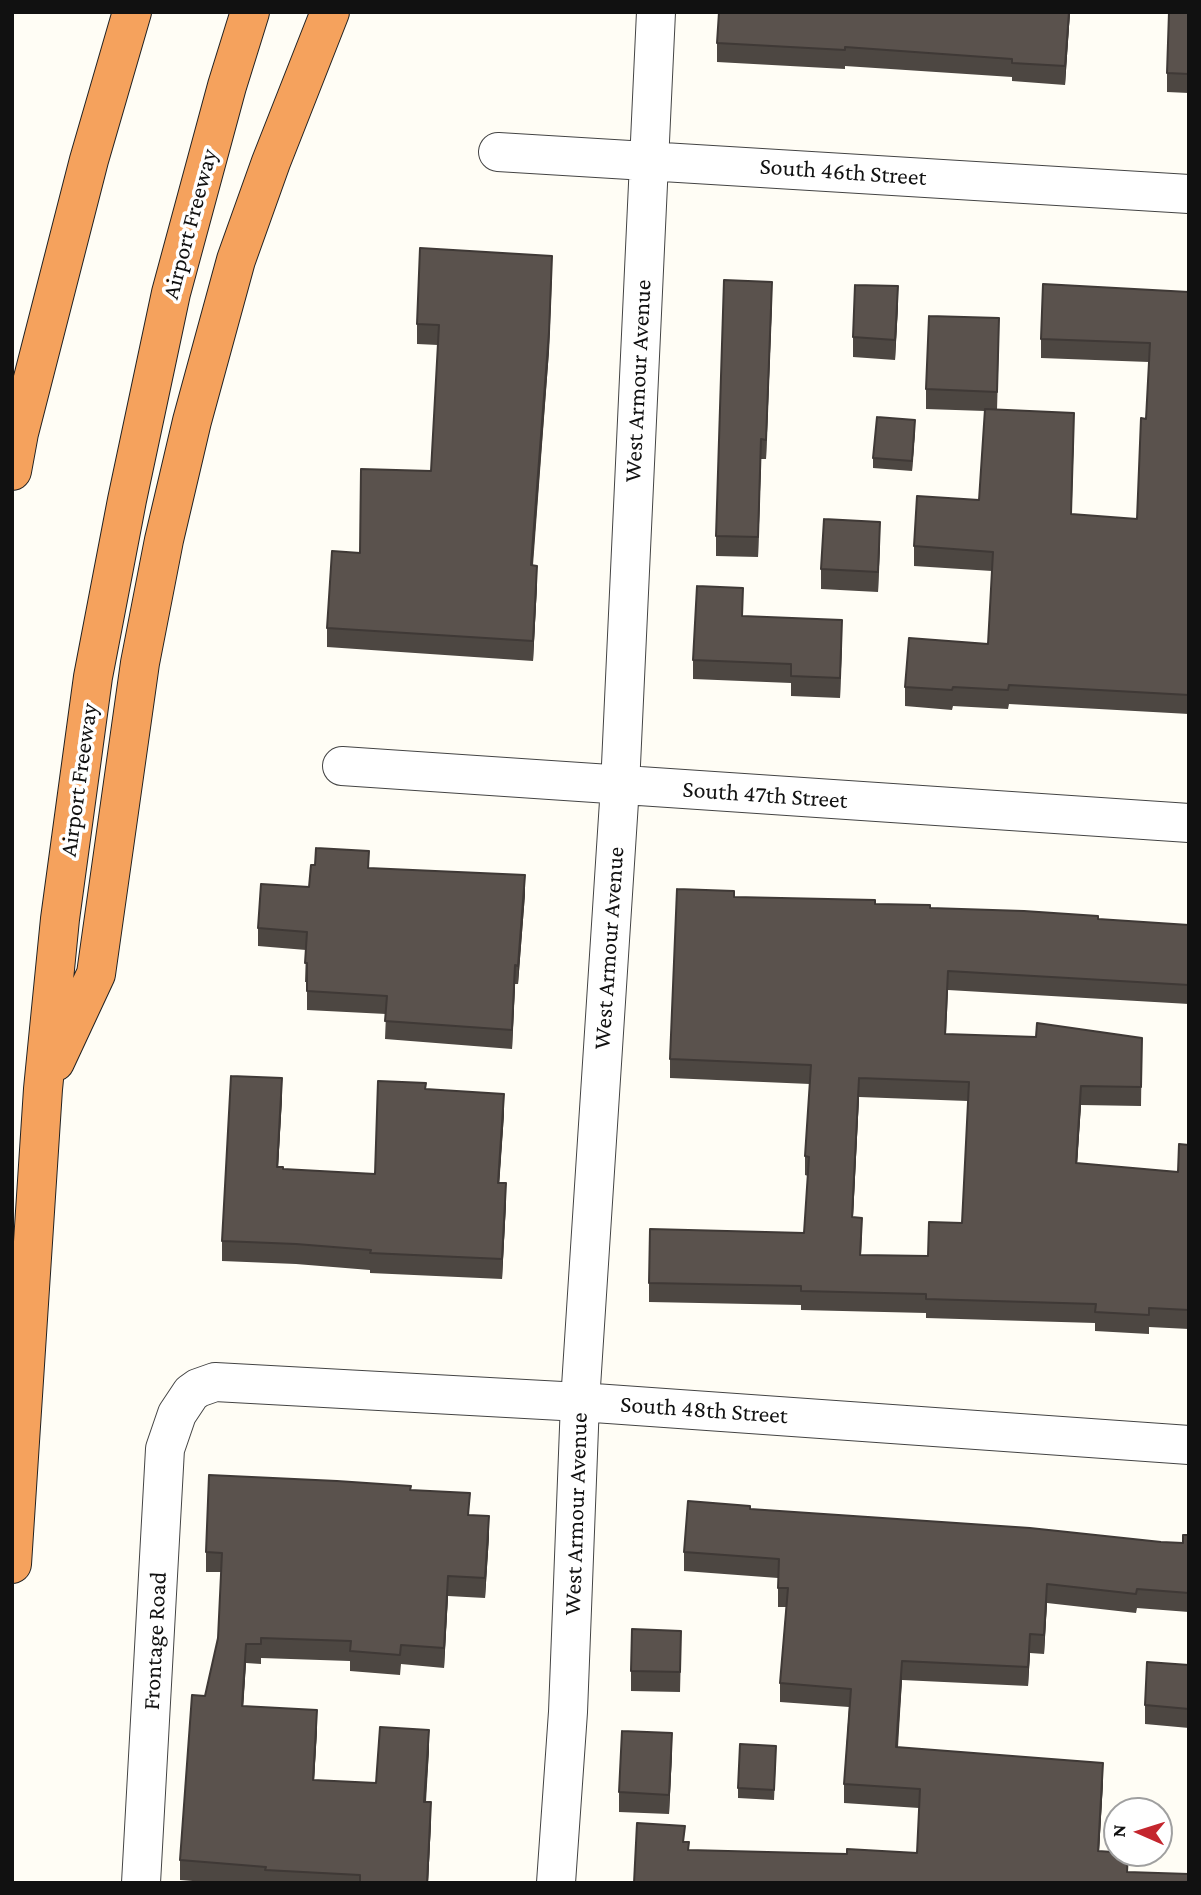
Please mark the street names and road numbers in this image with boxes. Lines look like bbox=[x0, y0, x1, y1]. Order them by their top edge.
street label: Airport Freeway bbox=[156, 146, 224, 302]
street label: South 46th Street bbox=[759, 152, 927, 192]
street label: West Armour Avenue bbox=[618, 279, 658, 483]
street label: Airport Freeway bbox=[54, 702, 104, 858]
street label: South 47th Street bbox=[682, 775, 848, 815]
street label: West Armour Avenue bbox=[588, 846, 630, 1050]
street label: South 48th Street bbox=[619, 1390, 789, 1430]
street label: West Armour Avenue bbox=[558, 1412, 594, 1616]
street label: Frontage Road bbox=[137, 1571, 173, 1711]

